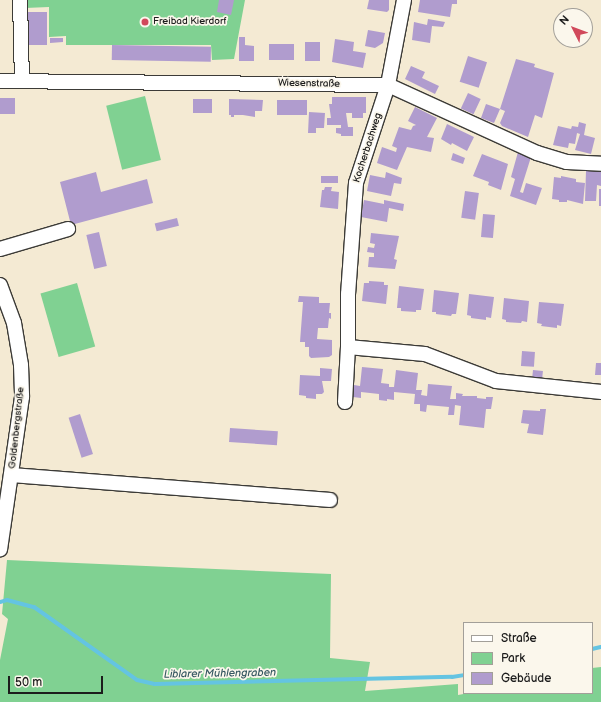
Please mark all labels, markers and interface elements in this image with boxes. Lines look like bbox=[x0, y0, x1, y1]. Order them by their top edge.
north arrow bbox=[553, 8, 593, 48]
text: N bbox=[557, 13, 572, 28]
place label: Freibad Kierdorf bbox=[153, 16, 227, 28]
marker: Freibad Kierdorf bbox=[140, 17, 150, 27]
street label: Wiesenstraße bbox=[278, 77, 340, 91]
street label: Kocherbachweg bbox=[351, 112, 385, 184]
street label: Goldenbergstraße bbox=[7, 387, 27, 469]
legend bbox=[463, 622, 593, 694]
text: Straße bbox=[501, 631, 537, 646]
text: Park bbox=[501, 651, 525, 666]
water label: Liblarer Mühlengraben bbox=[164, 666, 276, 682]
scale bar bbox=[10, 668, 105, 694]
text: Gebäude bbox=[501, 671, 551, 686]
text: 50 m bbox=[15, 675, 42, 690]

